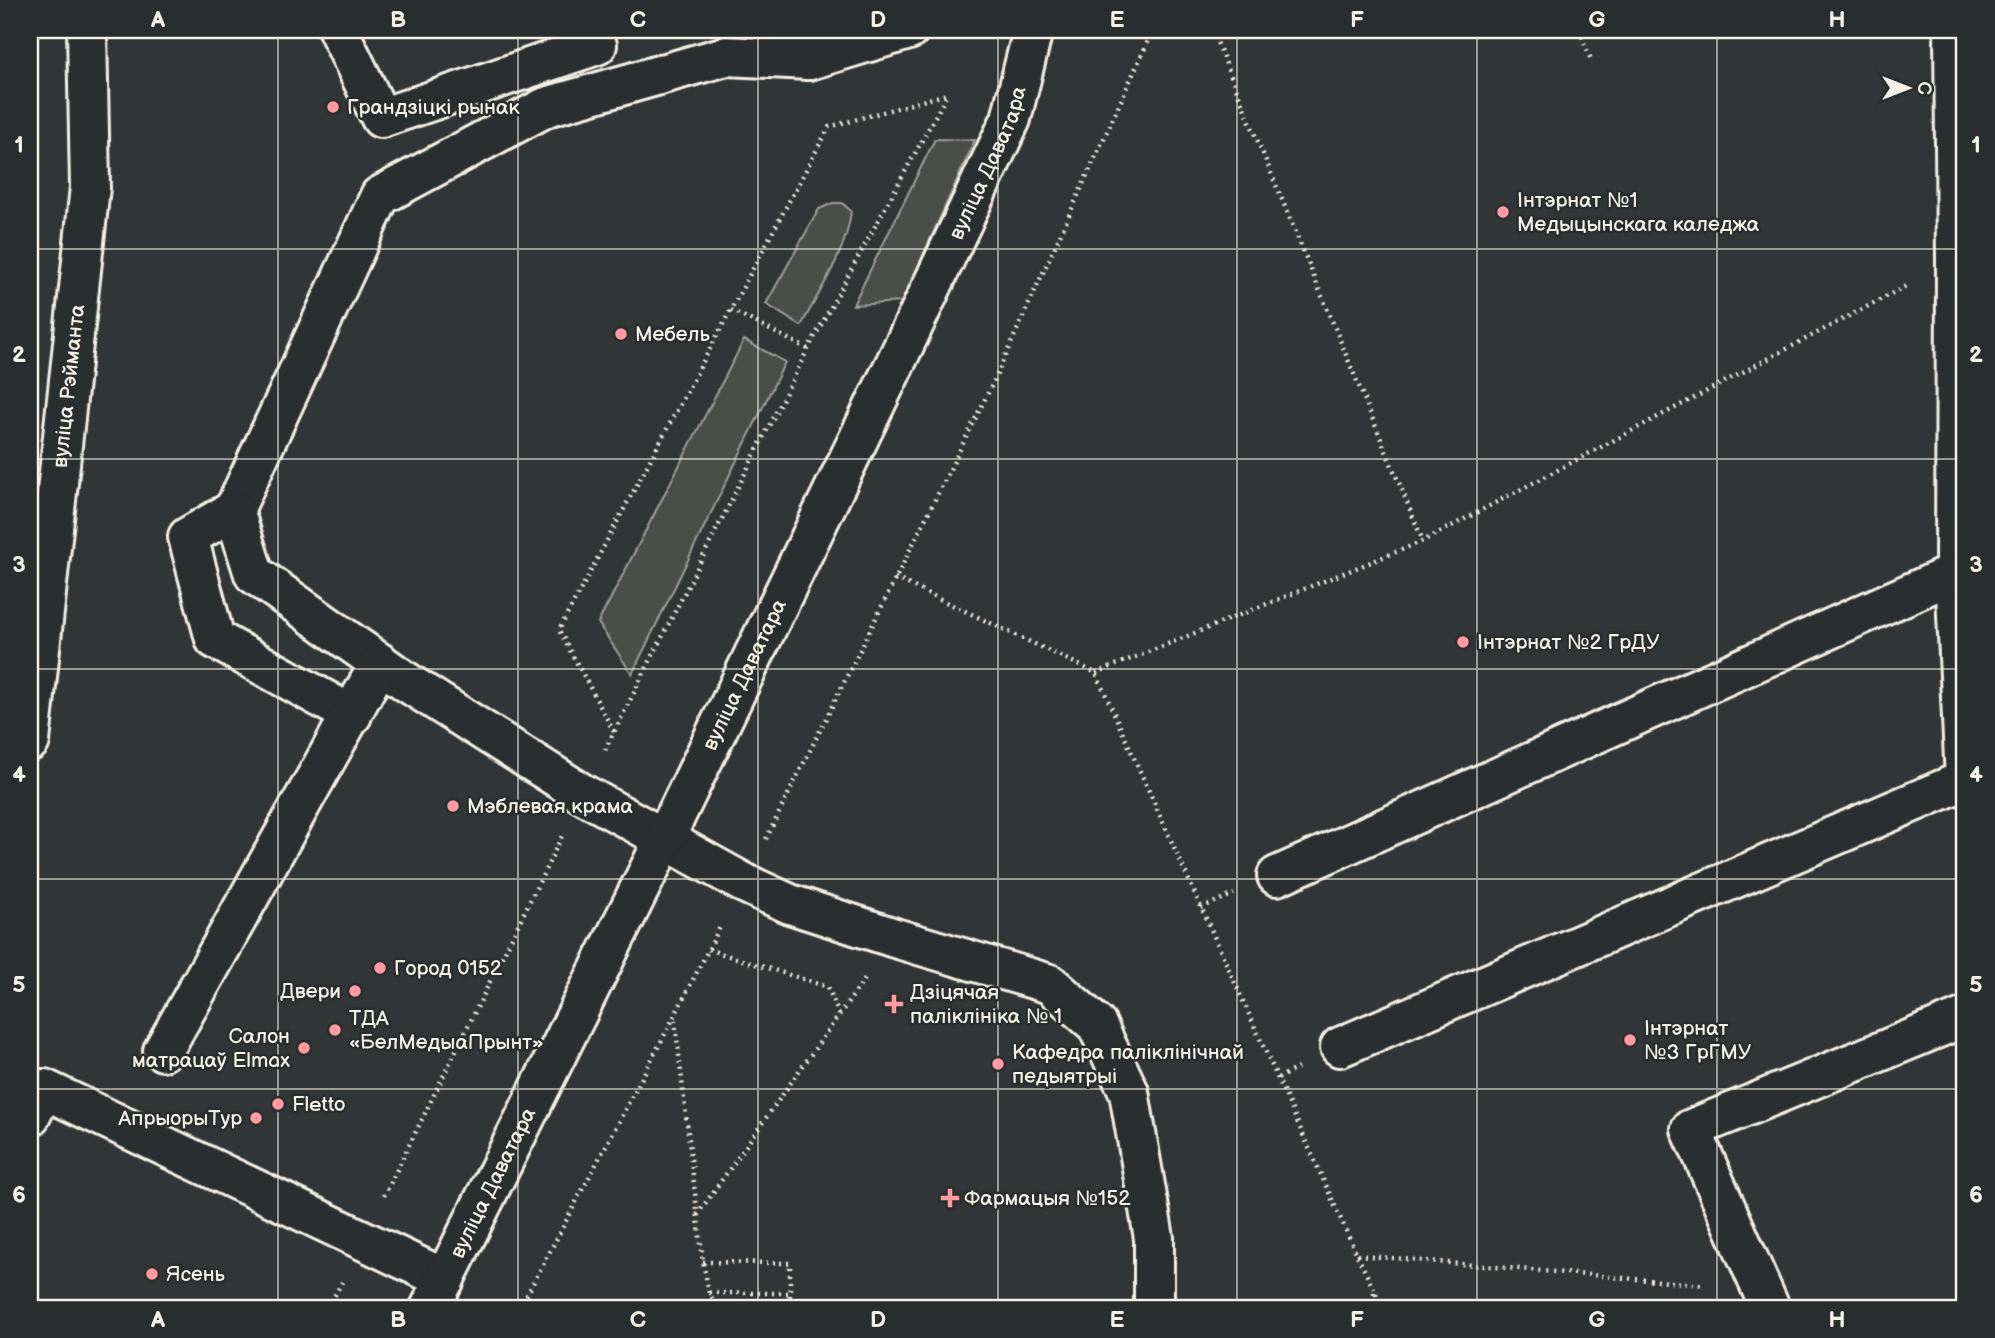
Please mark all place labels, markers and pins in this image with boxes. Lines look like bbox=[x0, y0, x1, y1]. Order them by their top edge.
place label: Грандзіцкі рынак bbox=[347, 95, 520, 120]
marker: Грандзіцкі рынак bbox=[325, 99, 341, 115]
place label: Інтэрнат №1 Медыцынскага каледжа bbox=[1517, 188, 1760, 237]
marker: Інтэрнат №1 Медыцынскага каледжа bbox=[1495, 204, 1511, 220]
place label: Мебель bbox=[635, 322, 710, 347]
marker: Мебель bbox=[613, 326, 629, 342]
place label: Інтэрнат №2 ГрДУ bbox=[1477, 630, 1660, 655]
marker: Інтэрнат №2 ГрДУ bbox=[1455, 634, 1471, 650]
place label: Мэблевая крама bbox=[467, 794, 634, 819]
marker: Мэблевая крама bbox=[445, 798, 461, 814]
place label: Город 0152 bbox=[394, 956, 503, 981]
marker: Город 0152 bbox=[372, 960, 388, 976]
place label: Двери bbox=[280, 979, 341, 1004]
place label: Дзіцячая паліклініка № 1 bbox=[910, 980, 1062, 1029]
marker: Двери bbox=[347, 983, 363, 999]
marker: Дзіцячая паліклініка № 1 bbox=[884, 994, 904, 1014]
place label: ТДА «БелМедыаПрынт» bbox=[349, 1006, 544, 1055]
place label: Інтэрнат №3 ГрГМУ bbox=[1644, 1016, 1752, 1065]
marker: ТДА «БелМедыаПрынт» bbox=[327, 1022, 343, 1038]
place label: Салон матрацаў Elmax bbox=[132, 1024, 290, 1073]
marker: Інтэрнат №3 ГрГМУ bbox=[1622, 1032, 1638, 1048]
marker: Салон матрацаў Elmax bbox=[296, 1040, 312, 1056]
place label: Кафедра паліклінічнай педыятрыі bbox=[1012, 1040, 1244, 1089]
marker: Кафедра паліклінічнай педыятрыі bbox=[990, 1056, 1006, 1072]
place label: Fletto bbox=[292, 1092, 346, 1117]
marker: Fletto bbox=[270, 1096, 286, 1112]
place label: АпрыорыТур bbox=[118, 1106, 242, 1131]
marker: АпрыорыТур bbox=[248, 1110, 264, 1126]
place label: Фармацыя №152 bbox=[964, 1186, 1131, 1211]
marker: Фармацыя №152 bbox=[942, 1190, 958, 1206]
place label: Ясень bbox=[166, 1262, 226, 1287]
marker: Ясень bbox=[144, 1266, 160, 1282]

